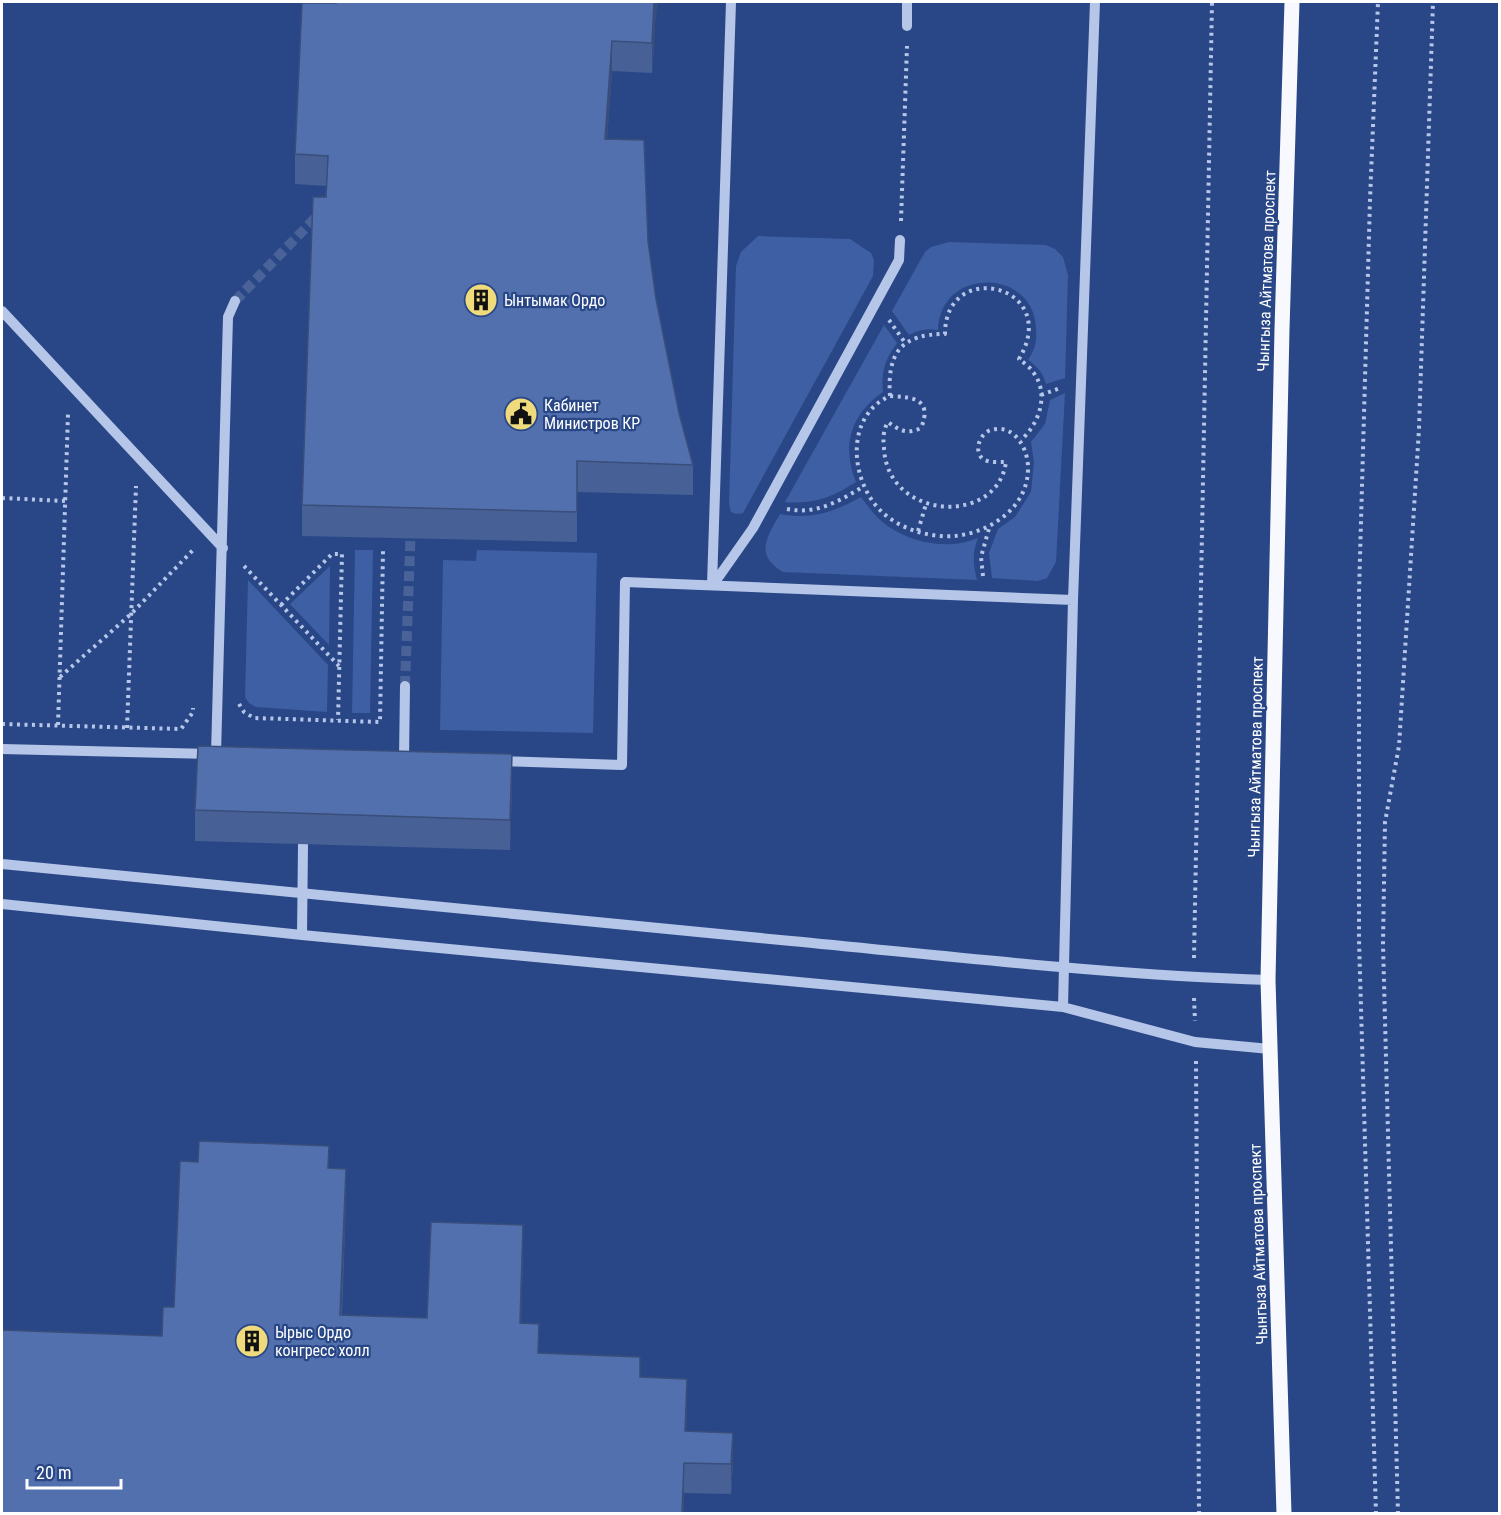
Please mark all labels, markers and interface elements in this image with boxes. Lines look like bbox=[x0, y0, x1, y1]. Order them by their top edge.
street label: Чынгыза Айтматова проспект bbox=[1253, 170, 1280, 372]
building icon: Ынтымак Ордо bbox=[463, 282, 499, 318]
place label: Ынтымак Ордо bbox=[504, 291, 605, 310]
public building icon: Кабинет Министров КР bbox=[503, 396, 539, 432]
place label: Кабинет Министров КР bbox=[544, 396, 640, 433]
street label: Чынгыза Айтматова проспект bbox=[1244, 656, 1267, 858]
street label: Чынгыза Айтматова проспект bbox=[1245, 1143, 1272, 1345]
building icon: Ырыс Ордо конгресс холл bbox=[234, 1323, 270, 1359]
place label: Ырыс Ордо конгресс холл bbox=[275, 1323, 370, 1360]
scale bar bbox=[27, 1452, 122, 1490]
text: 20 m bbox=[36, 1462, 71, 1483]

